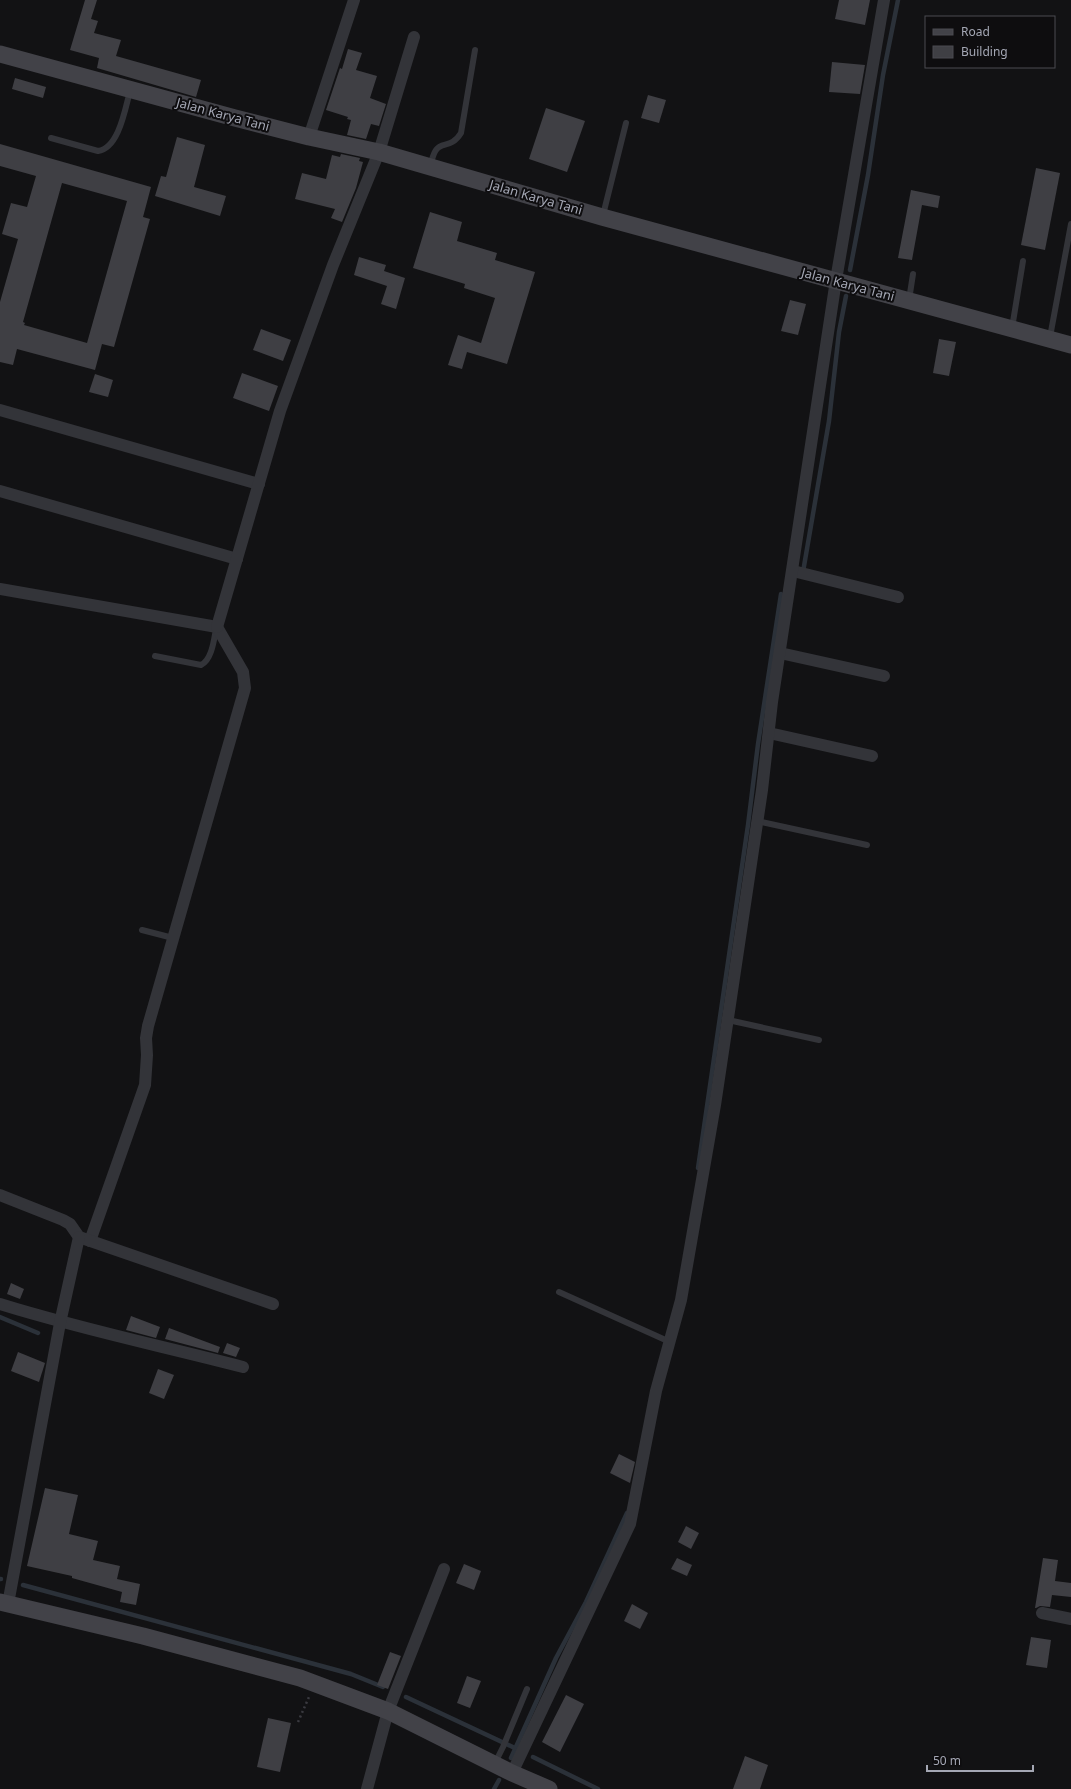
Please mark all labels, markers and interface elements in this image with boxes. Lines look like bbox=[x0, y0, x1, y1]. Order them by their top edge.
legend bbox=[925, 16, 1055, 68]
text: Road bbox=[961, 23, 990, 40]
text: Building bbox=[961, 43, 1008, 60]
street label: Jalan Karya Tani bbox=[172, 92, 272, 135]
street label: Jalan Karya Tani bbox=[486, 175, 585, 219]
street label: Jalan Karya Tani bbox=[797, 262, 897, 305]
scale bar bbox=[927, 1747, 1033, 1773]
text: 50 m bbox=[933, 1752, 961, 1769]

